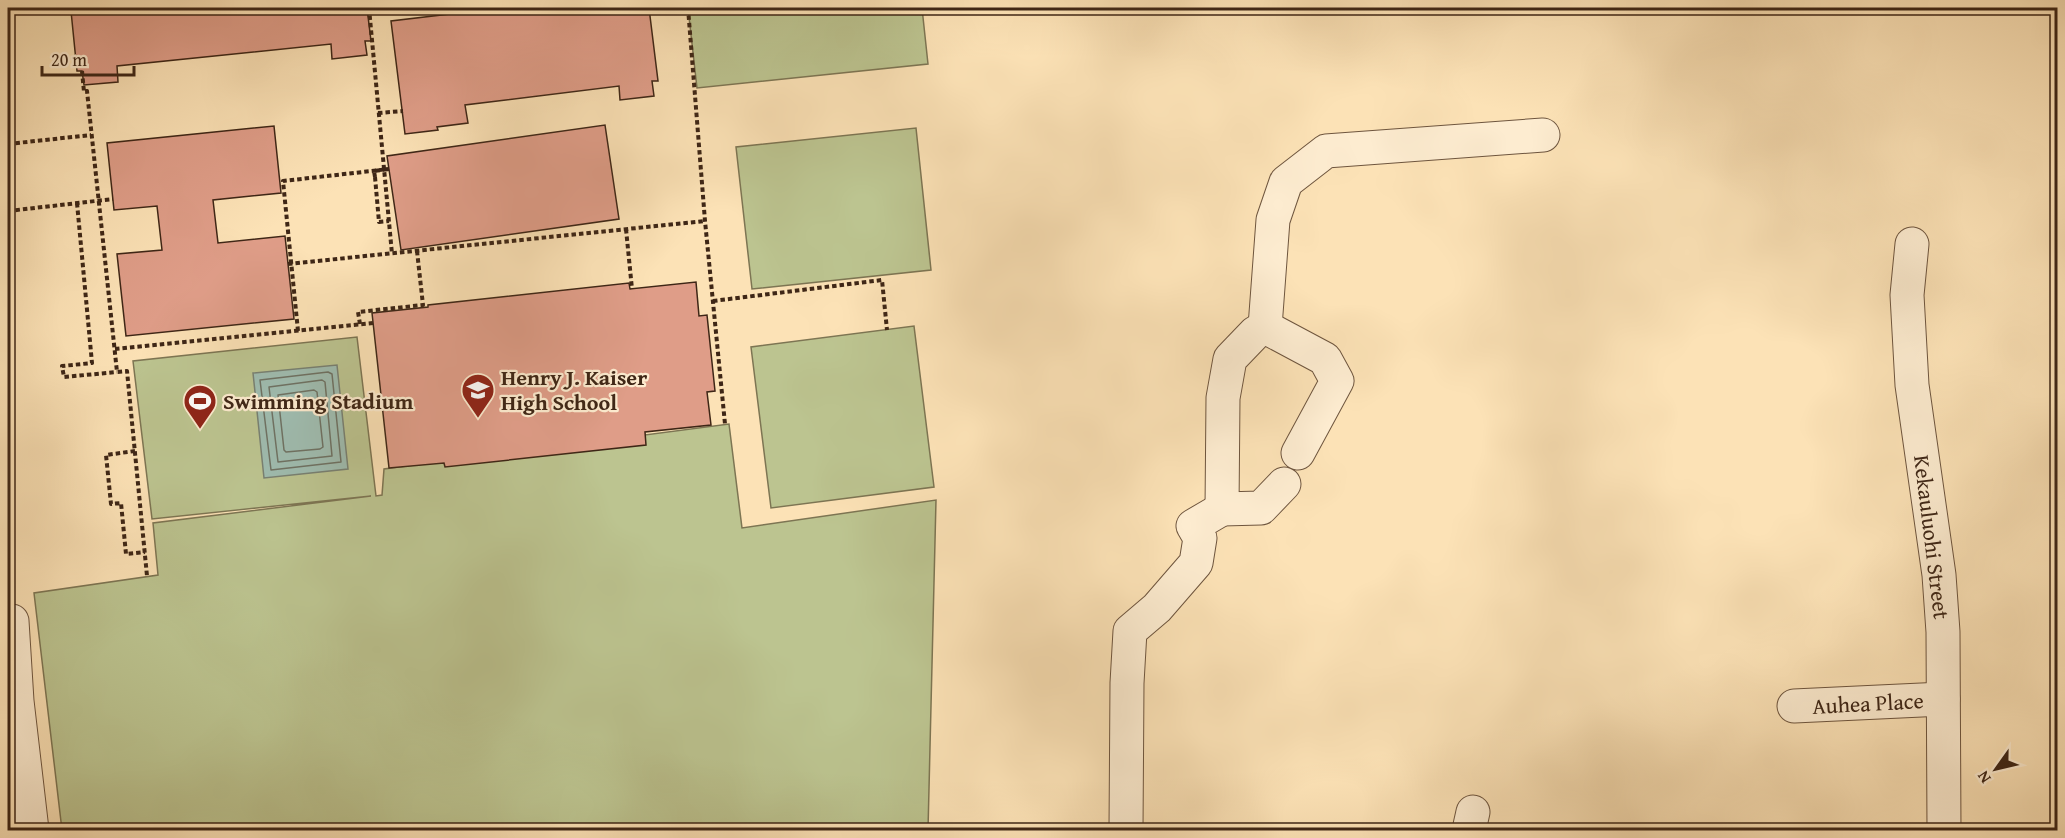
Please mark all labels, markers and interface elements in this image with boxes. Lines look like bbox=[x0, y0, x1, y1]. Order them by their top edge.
scale bar bbox=[42, 39, 134, 77]
text: 20 m bbox=[51, 46, 87, 73]
place label: Henry J. Kaiser High School bbox=[501, 361, 647, 418]
school or university icon: Henry J. Kaiser High School bbox=[460, 372, 496, 419]
sports icon: Swimming Stadium bbox=[182, 383, 218, 430]
place label: Swimming Stadium bbox=[223, 385, 413, 417]
street label: Kekauluohi Street bbox=[1906, 453, 1958, 621]
street label: Auhea Place bbox=[1811, 684, 1925, 722]
north arrow bbox=[1966, 739, 2026, 799]
text: N bbox=[1970, 766, 1997, 789]

